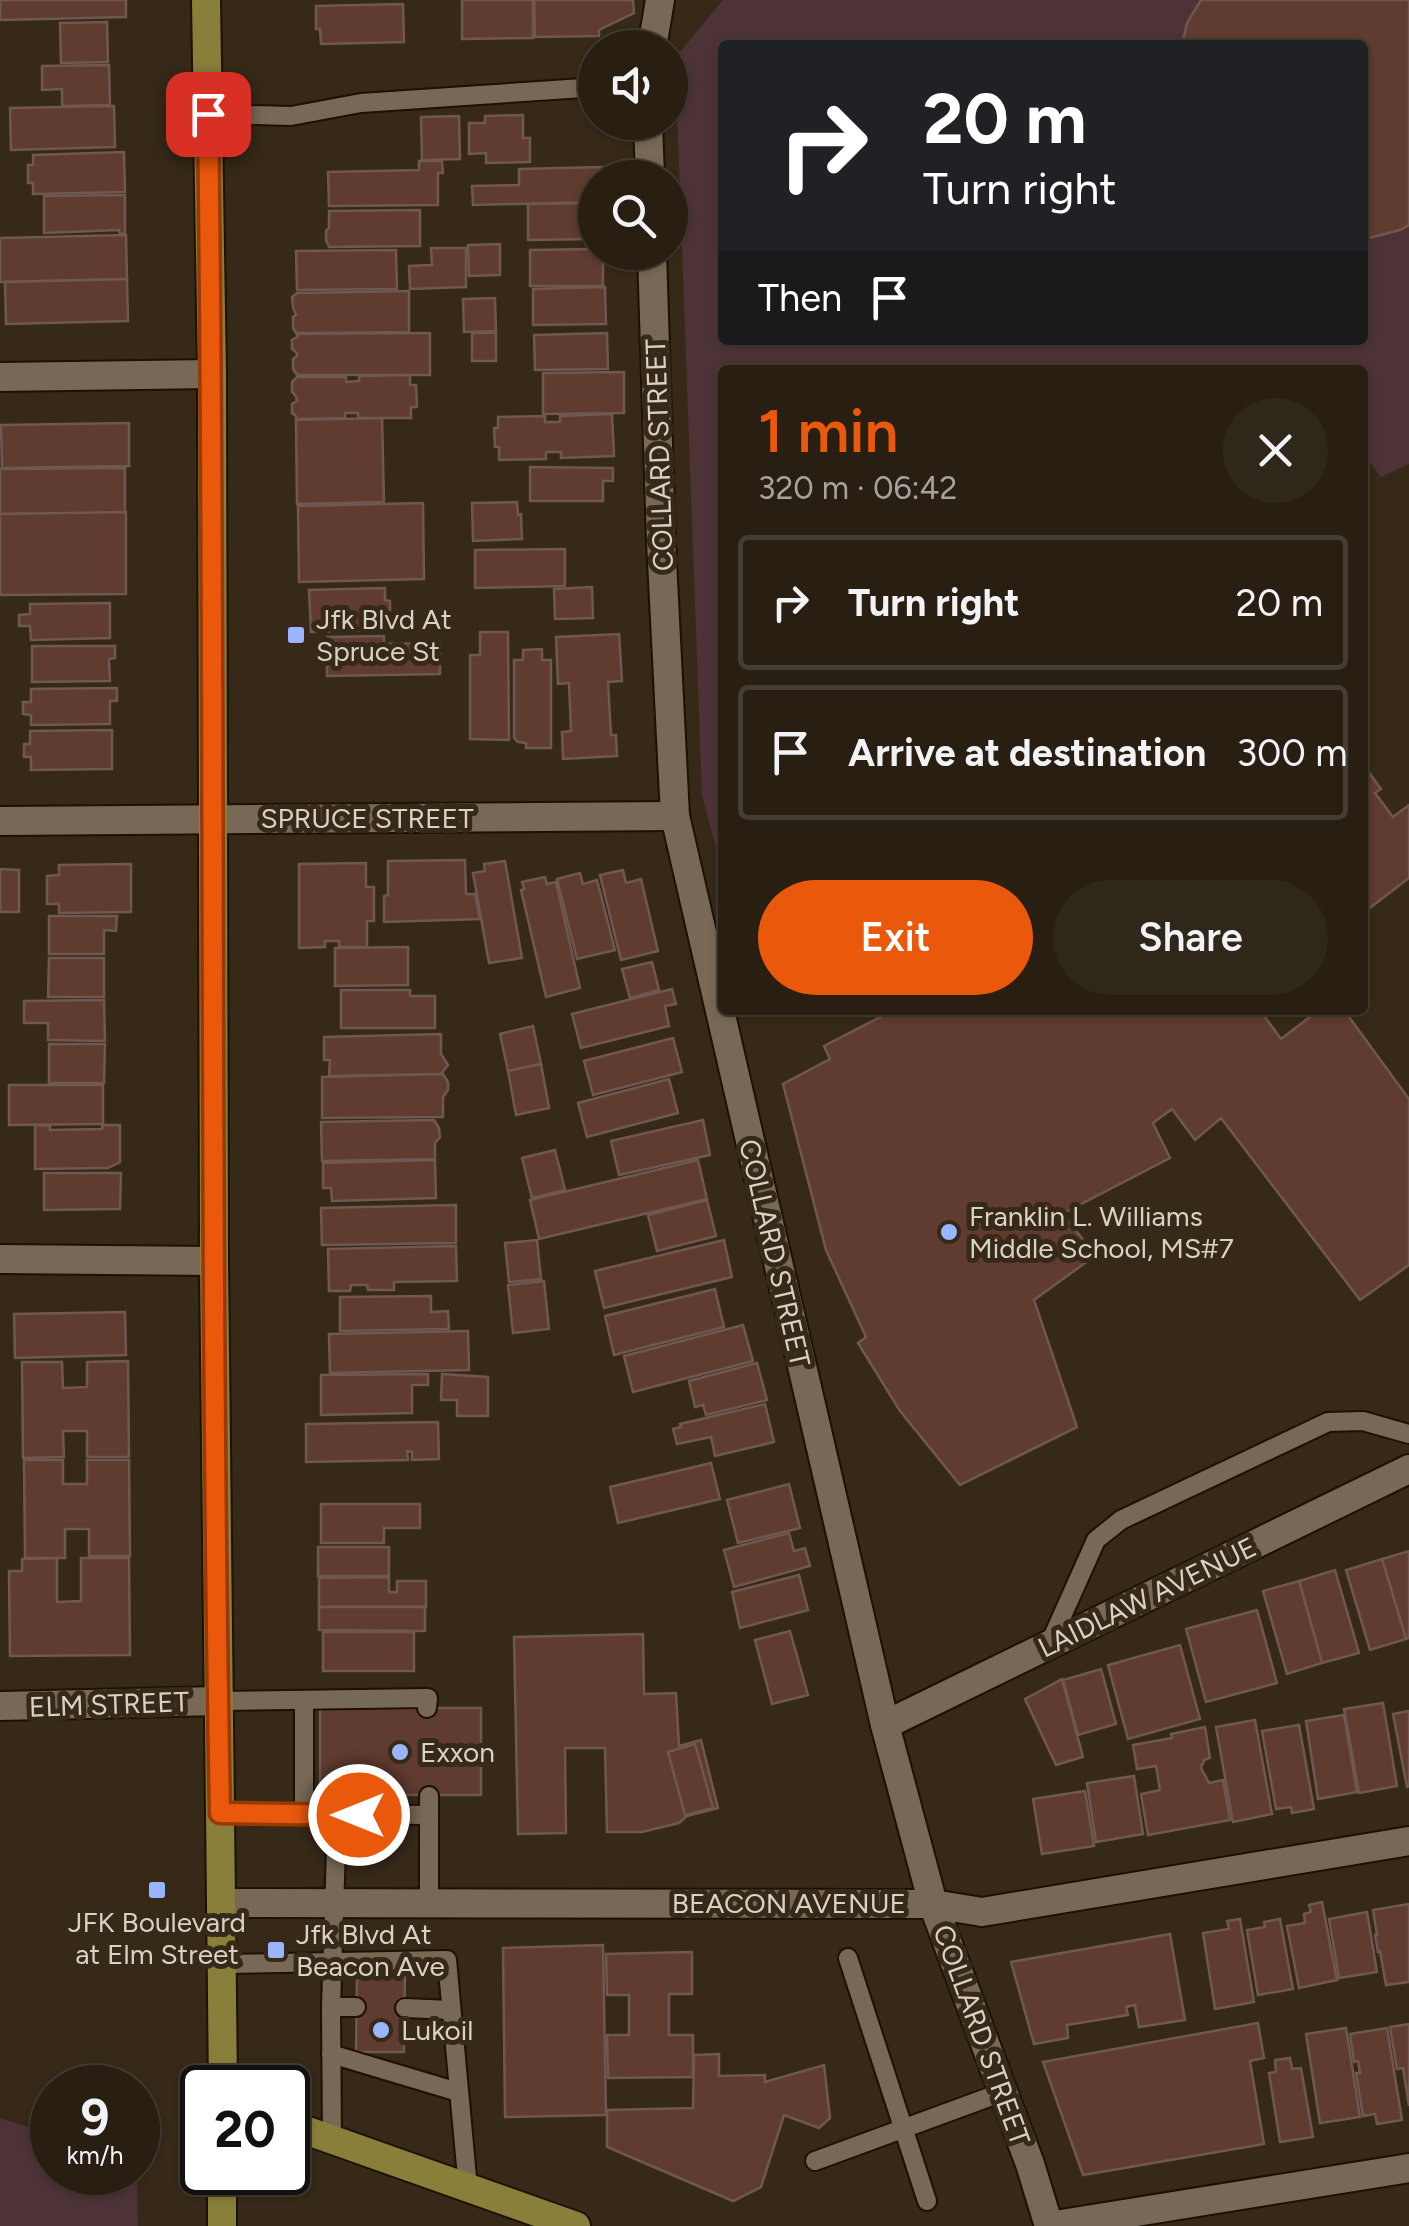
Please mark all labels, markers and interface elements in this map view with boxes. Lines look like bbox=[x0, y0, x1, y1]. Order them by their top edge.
map controls bbox=[578, 30, 688, 270]
button: sound bbox=[578, 30, 688, 140]
pin bbox=[166, 72, 251, 157]
text: 20 m bbox=[923, 76, 1087, 161]
icon: right bbox=[758, 80, 888, 210]
icon: arrive bbox=[181, 87, 236, 142]
button: search bbox=[578, 160, 688, 270]
text: Turn right bbox=[923, 161, 1116, 215]
icon: arrive bbox=[862, 270, 917, 325]
text: Then bbox=[758, 275, 842, 321]
street label: COLLARD STREET bbox=[638, 338, 680, 572]
text: 1 min bbox=[758, 395, 898, 467]
button: close bbox=[1223, 398, 1328, 503]
text: 320 m · 06:42 bbox=[758, 469, 957, 507]
icon: right bbox=[763, 575, 818, 630]
text: Turn right bbox=[848, 580, 1020, 626]
text: 20 m bbox=[1236, 580, 1323, 626]
place label: Jfk Blvd At Spruce St bbox=[316, 602, 452, 668]
marker: Jfk Blvd At Spruce St bbox=[285, 624, 307, 646]
icon: arrive bbox=[763, 725, 818, 780]
text: Arrive at destination bbox=[848, 730, 1206, 776]
text: 300 m bbox=[1236, 730, 1348, 776]
street label: SPRUCE STREET bbox=[260, 801, 474, 835]
button: Exit bbox=[758, 880, 1033, 995]
button: Share bbox=[1053, 880, 1328, 995]
street label: COLLARD STREET bbox=[732, 1136, 818, 1371]
place label: Franklin L. Williams Middle School, MS#7 bbox=[969, 1199, 1234, 1265]
marker: Franklin L. Williams Middle School, MS#7 bbox=[938, 1221, 960, 1243]
street label: LAIDLAW AVENUE bbox=[1032, 1529, 1262, 1665]
street label: ELM STREET bbox=[28, 1684, 190, 1724]
place label: Exxon bbox=[420, 1735, 495, 1769]
marker: Exxon bbox=[389, 1741, 411, 1763]
position arrow bbox=[307, 1763, 411, 1867]
marker: JFK Boulevard at Elm Street bbox=[146, 1879, 168, 1901]
street label: BEACON AVENUE bbox=[672, 1886, 906, 1920]
place label: JFK Boulevard at Elm Street bbox=[68, 1905, 246, 1971]
place label: Jfk Blvd At Beacon Ave bbox=[296, 1917, 445, 1983]
street label: COLLARD STREET bbox=[926, 1920, 1038, 2151]
marker: Jfk Blvd At Beacon Ave bbox=[265, 1939, 287, 1961]
place label: Lukoil bbox=[401, 2013, 473, 2047]
marker: Lukoil bbox=[370, 2019, 392, 2041]
speed limit sign: 20 bbox=[180, 2065, 310, 2195]
text: 9 bbox=[80, 2087, 109, 2148]
text: km/h bbox=[66, 2140, 124, 2170]

